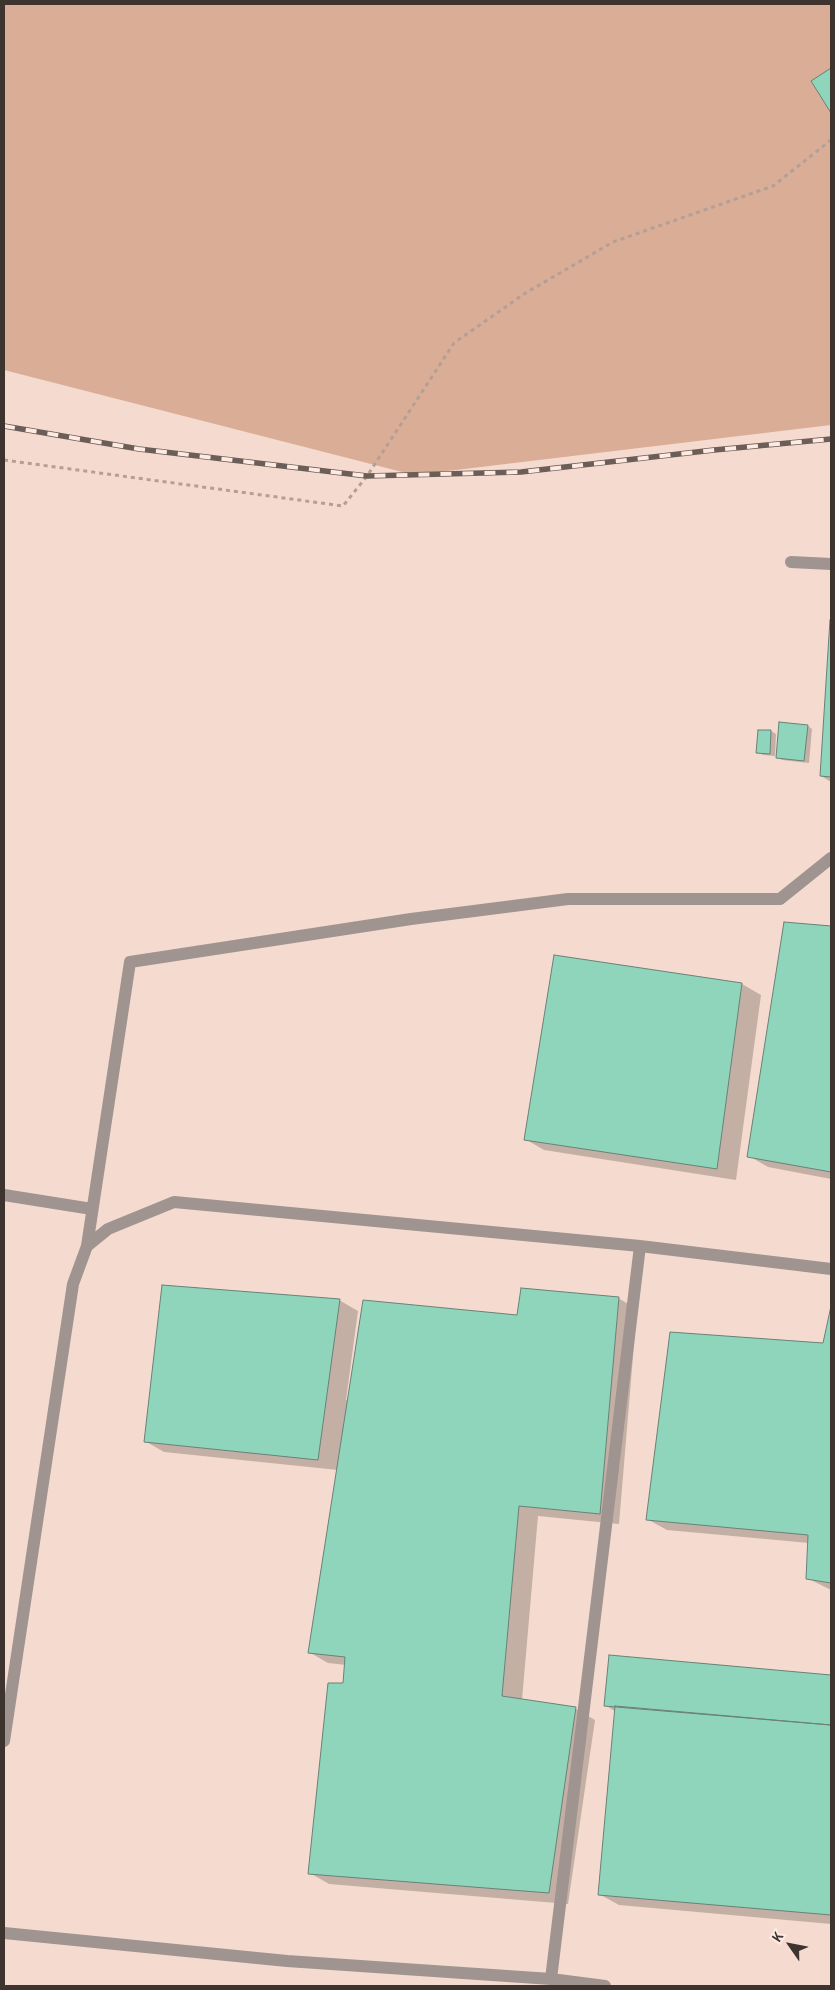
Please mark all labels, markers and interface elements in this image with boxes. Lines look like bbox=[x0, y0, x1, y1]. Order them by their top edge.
north arrow bbox=[765, 1920, 815, 1970]
text: K bbox=[768, 1928, 787, 1945]

